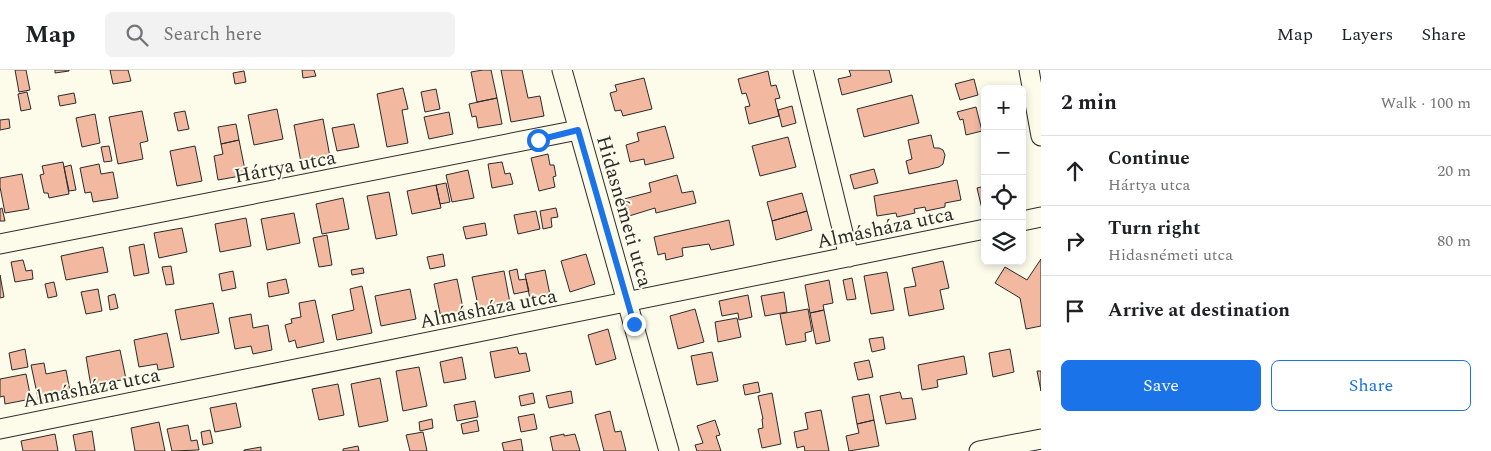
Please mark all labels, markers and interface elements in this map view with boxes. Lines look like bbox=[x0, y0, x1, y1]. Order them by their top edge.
search box bbox=[105, 12, 455, 57]
text: Map bbox=[25, 17, 75, 53]
text: Search here bbox=[163, 20, 262, 49]
icon: search bbox=[123, 21, 151, 49]
text: Map bbox=[1277, 21, 1313, 48]
text: Layers bbox=[1341, 21, 1393, 48]
text: Share bbox=[1421, 21, 1466, 48]
map controls bbox=[981, 85, 1026, 265]
button: + bbox=[981, 85, 1026, 130]
text: 2 min bbox=[1061, 87, 1117, 119]
text: Walk · 100 m bbox=[1380, 91, 1471, 115]
route start bbox=[527, 129, 550, 152]
button: − bbox=[981, 130, 1026, 175]
street label: Hidasnémeti utca bbox=[588, 132, 660, 291]
street label: Hártya utca bbox=[232, 142, 339, 192]
text: Continue bbox=[1108, 144, 1190, 173]
icon: ahead bbox=[1061, 157, 1089, 185]
text: 20 m bbox=[1437, 159, 1471, 183]
text: Hártya utca bbox=[1108, 173, 1190, 197]
button: locate bbox=[981, 175, 1026, 220]
street label: Almásháza utca bbox=[814, 199, 957, 257]
text: Turn right bbox=[1108, 214, 1201, 243]
button: layers bbox=[981, 220, 1026, 265]
icon: right bbox=[1061, 227, 1089, 255]
text: 80 m bbox=[1437, 229, 1471, 253]
text: Hidasnémeti utca bbox=[1108, 243, 1233, 267]
street label: Almásháza utca bbox=[417, 281, 560, 337]
text: Arrive at destination bbox=[1108, 296, 1290, 325]
icon: arrive bbox=[1061, 297, 1089, 325]
route end bbox=[623, 313, 646, 336]
street label: Almásháza utca bbox=[20, 360, 163, 416]
button: Save bbox=[1061, 360, 1261, 411]
button: Share bbox=[1271, 360, 1471, 411]

